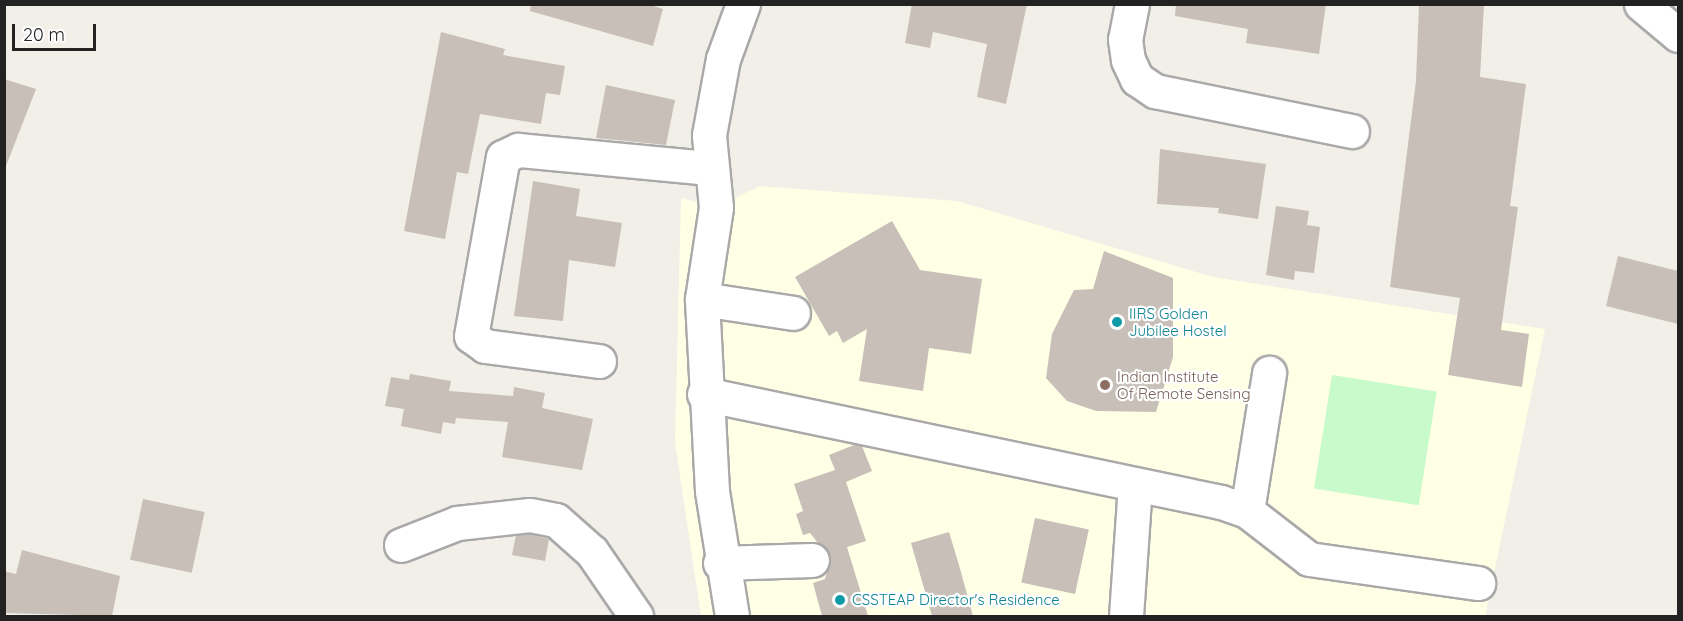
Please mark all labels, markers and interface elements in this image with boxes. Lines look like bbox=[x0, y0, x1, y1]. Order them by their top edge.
scale bar bbox=[15, 12, 99, 50]
text: 20 m bbox=[23, 23, 65, 46]
place label: IIRS Golden Jubilee Hostel bbox=[1129, 304, 1227, 339]
marker: IIRS Golden Jubilee Hostel bbox=[1110, 315, 1124, 329]
place label: Indian Institute Of Remote Sensing bbox=[1117, 367, 1251, 402]
marker: Indian Institute Of Remote Sensing bbox=[1098, 378, 1112, 392]
place label: CSSTEAP Director's Residence bbox=[852, 591, 1060, 609]
marker: CSSTEAP Director's Residence bbox=[833, 593, 847, 607]

